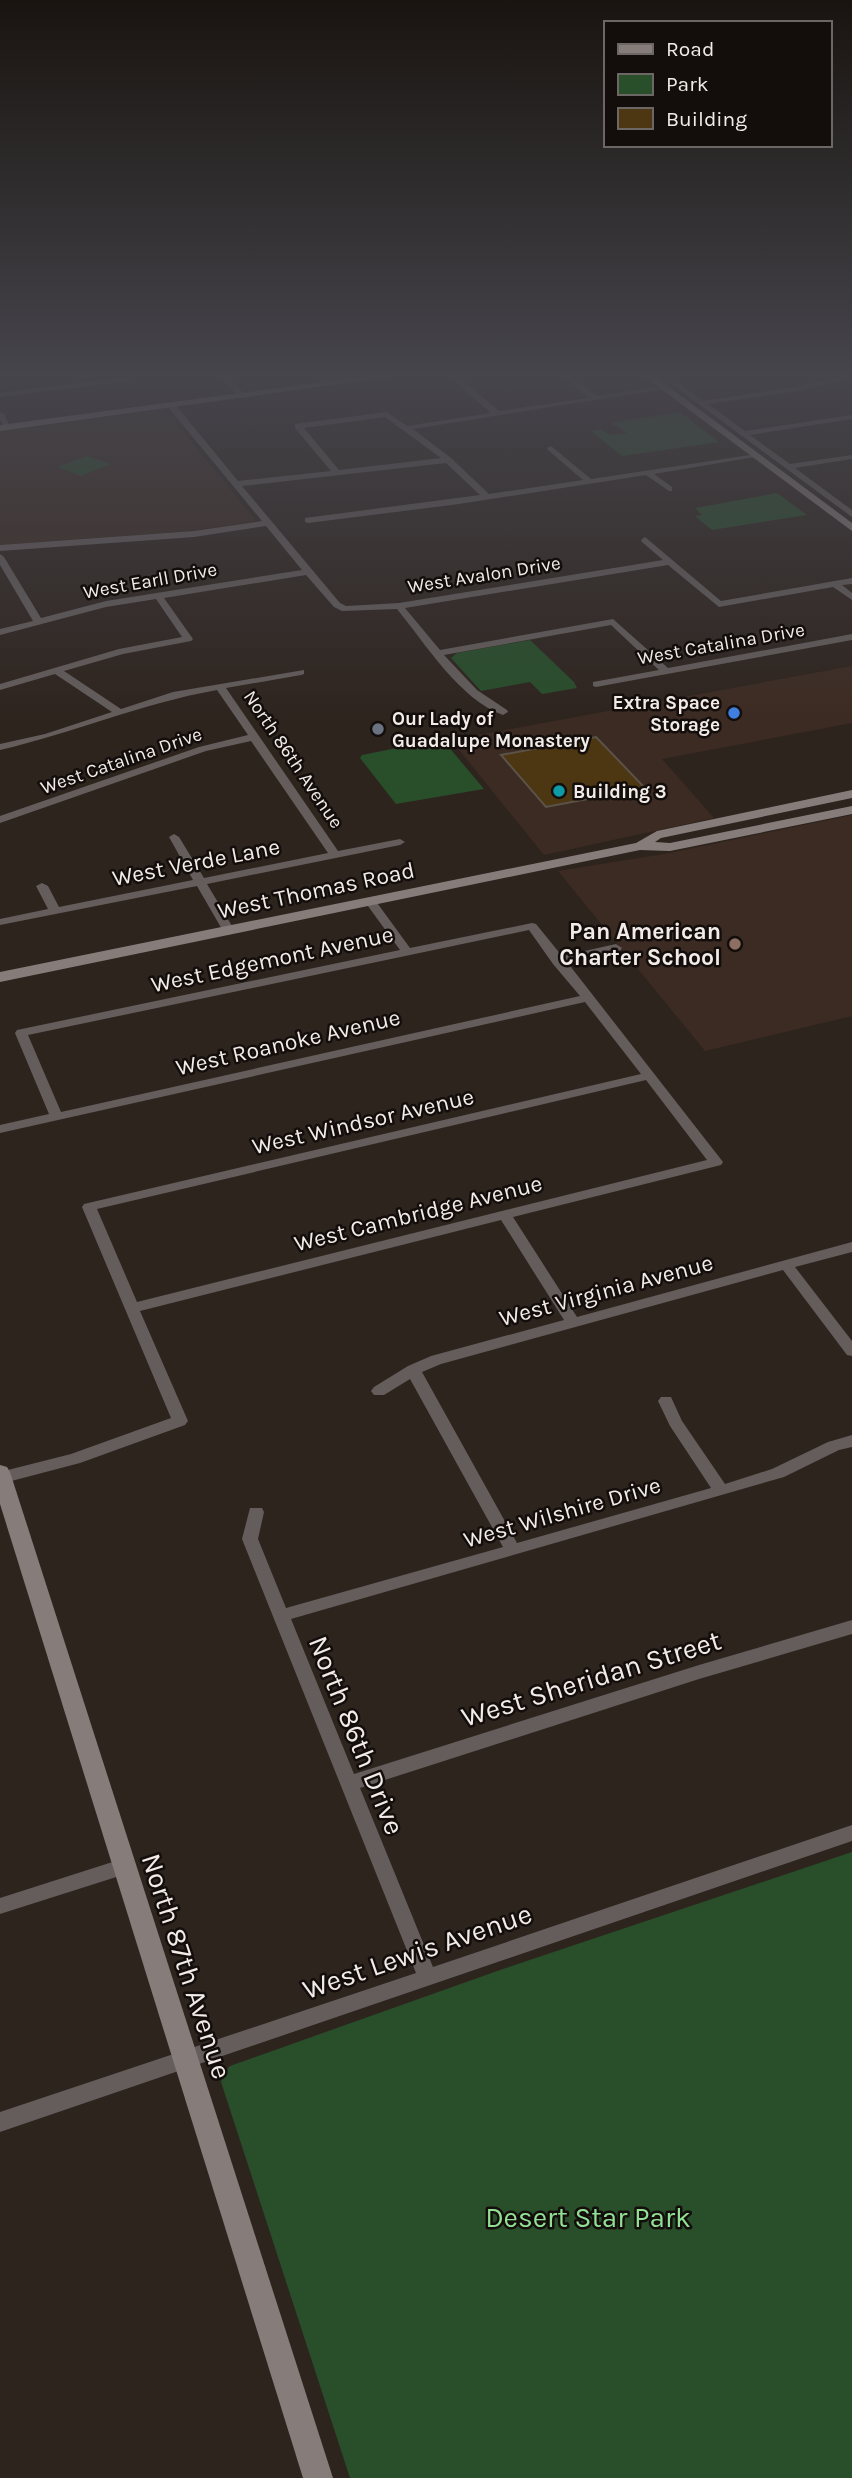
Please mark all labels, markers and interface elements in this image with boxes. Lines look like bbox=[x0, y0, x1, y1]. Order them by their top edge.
legend bbox=[604, 21, 831, 147]
text: Road bbox=[666, 37, 714, 61]
text: Park bbox=[666, 72, 709, 96]
text: Building bbox=[666, 107, 747, 131]
street label: West Avalon Drive bbox=[406, 552, 562, 598]
street label: West Earll Drive bbox=[82, 558, 219, 604]
street label: West Catalina Drive bbox=[636, 618, 806, 670]
street label: North 86th Avenue bbox=[239, 686, 347, 833]
place label: Extra Space Storage bbox=[613, 692, 720, 736]
marker: Extra Space Storage bbox=[726, 705, 742, 721]
place label: Our Lady of Guadalupe Monastery bbox=[392, 708, 590, 752]
marker: Our Lady of Guadalupe Monastery bbox=[370, 721, 386, 737]
street label: West Catalina Drive bbox=[38, 723, 205, 799]
place label: Building 3 bbox=[573, 781, 667, 803]
marker: Building 3 bbox=[551, 783, 567, 799]
street label: West Verde Lane bbox=[110, 833, 282, 892]
street label: West Thomas Road bbox=[215, 856, 417, 925]
place label: Pan American Charter School bbox=[559, 918, 721, 971]
street label: West Edgemont Avenue bbox=[149, 921, 396, 998]
marker: Pan American Charter School bbox=[727, 936, 743, 952]
street label: West Roanoke Avenue bbox=[173, 1004, 403, 1081]
street label: West Windsor Avenue bbox=[250, 1083, 477, 1160]
street label: West Cambridge Avenue bbox=[291, 1170, 545, 1257]
street label: West Virginia Avenue bbox=[496, 1249, 716, 1332]
street label: West Wilshire Drive bbox=[460, 1471, 664, 1554]
street label: West Sheridan Street bbox=[457, 1623, 725, 1734]
street label: North 86th Drive bbox=[302, 1631, 411, 1839]
street label: North 87th Avenue bbox=[134, 1849, 239, 2083]
street label: West Lewis Avenue bbox=[298, 1897, 536, 2006]
park label: Desert Star Park bbox=[485, 2201, 691, 2234]

